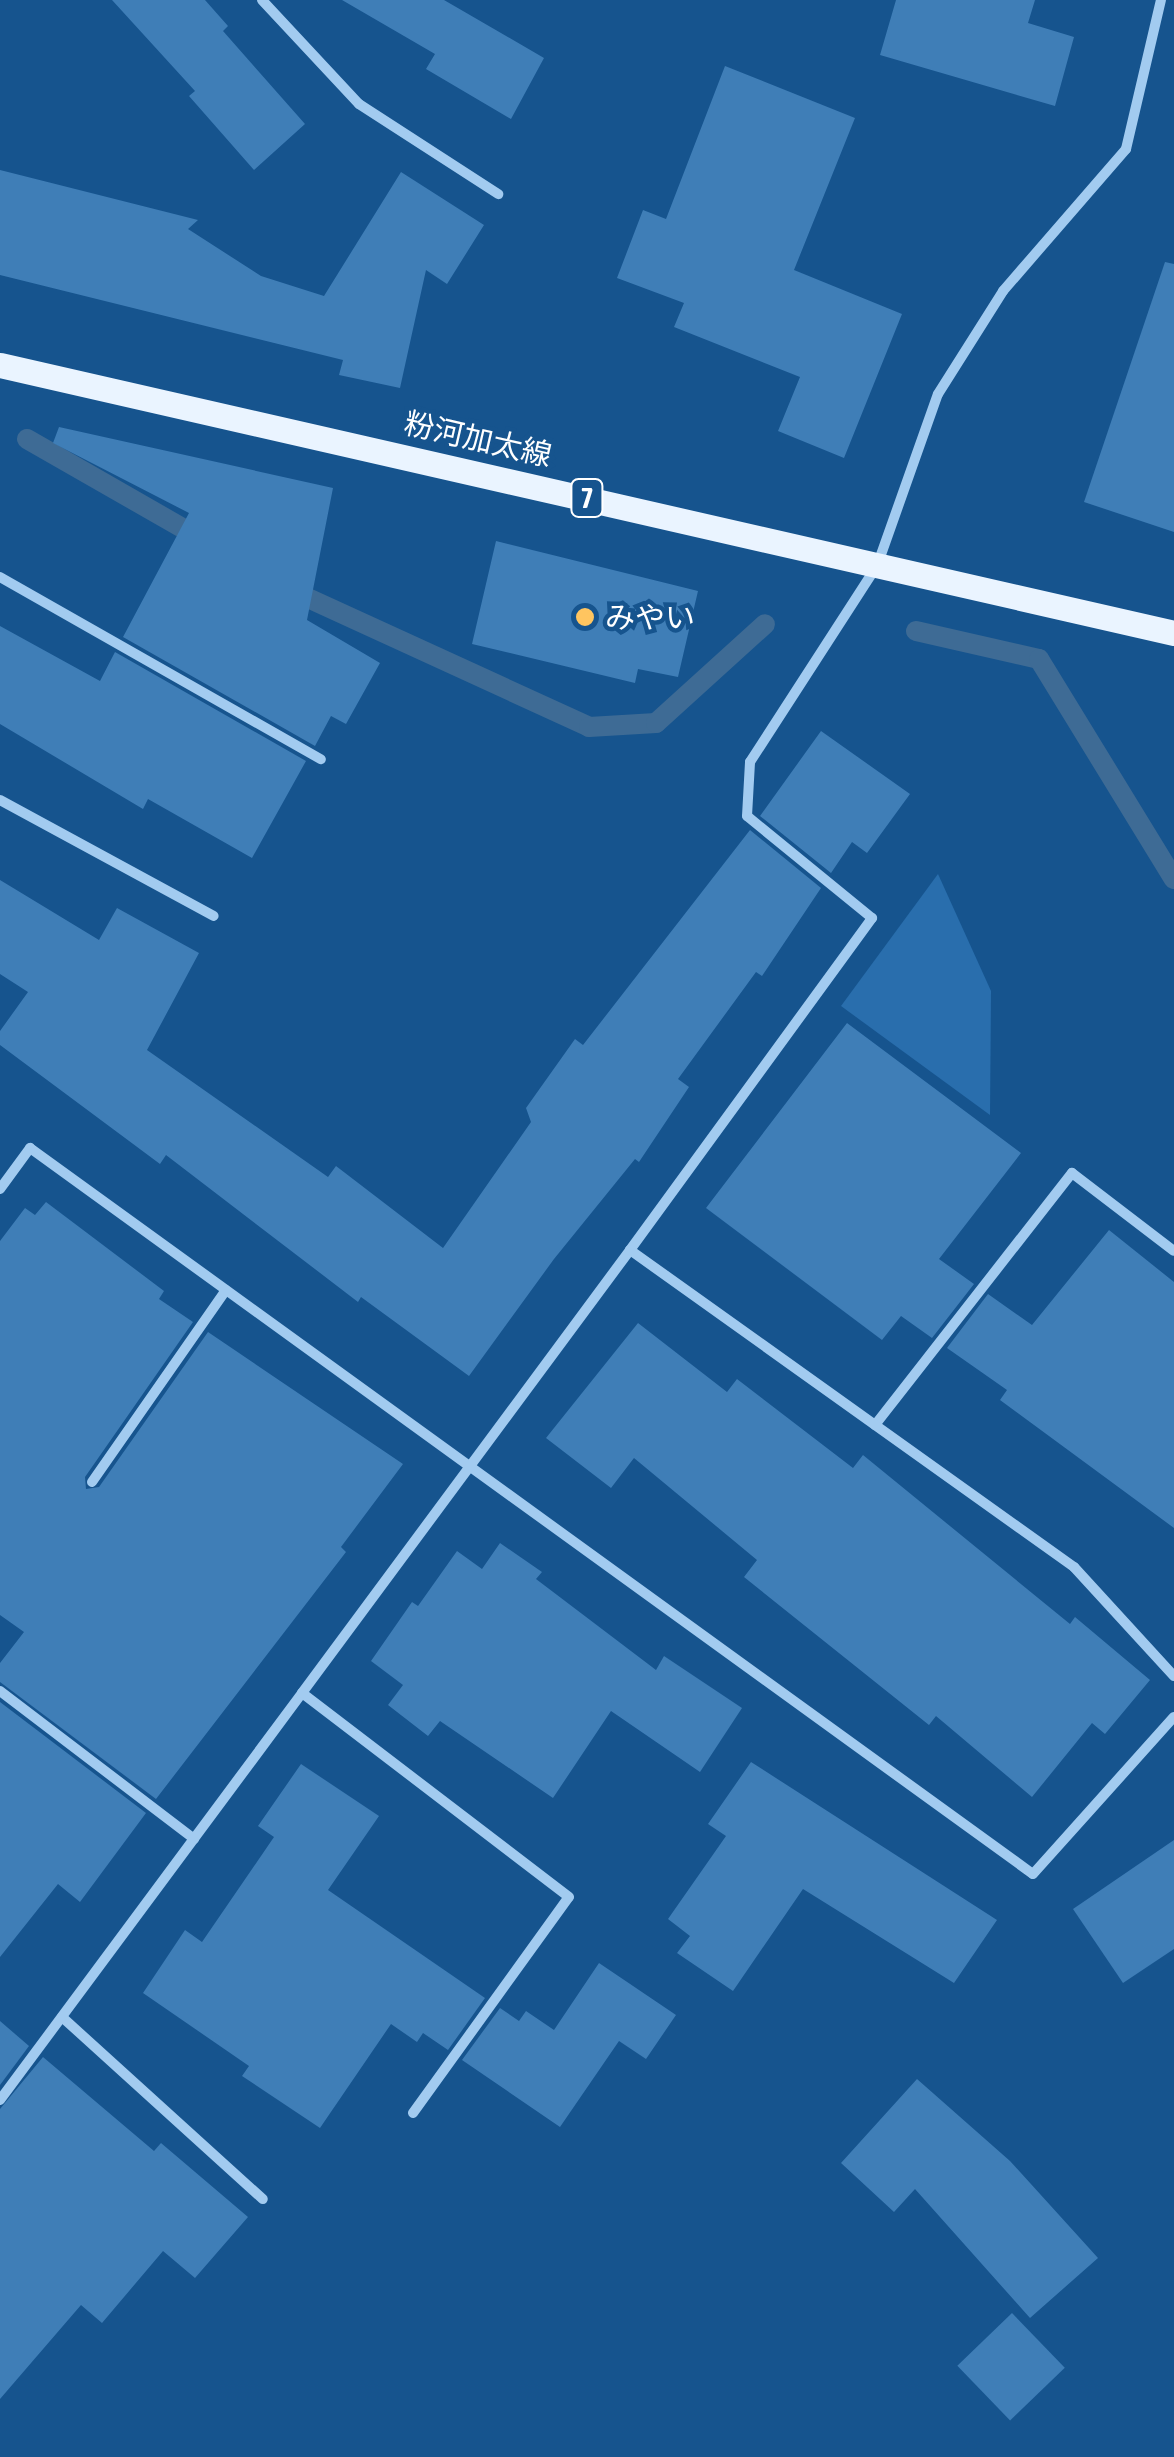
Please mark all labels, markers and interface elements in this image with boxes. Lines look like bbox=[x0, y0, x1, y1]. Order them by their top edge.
street label: 粉河加太線 bbox=[401, 405, 555, 473]
road number: 7 bbox=[570, 475, 604, 521]
place label: みやい bbox=[605, 599, 695, 635]
marker: みやい bbox=[574, 606, 596, 628]

